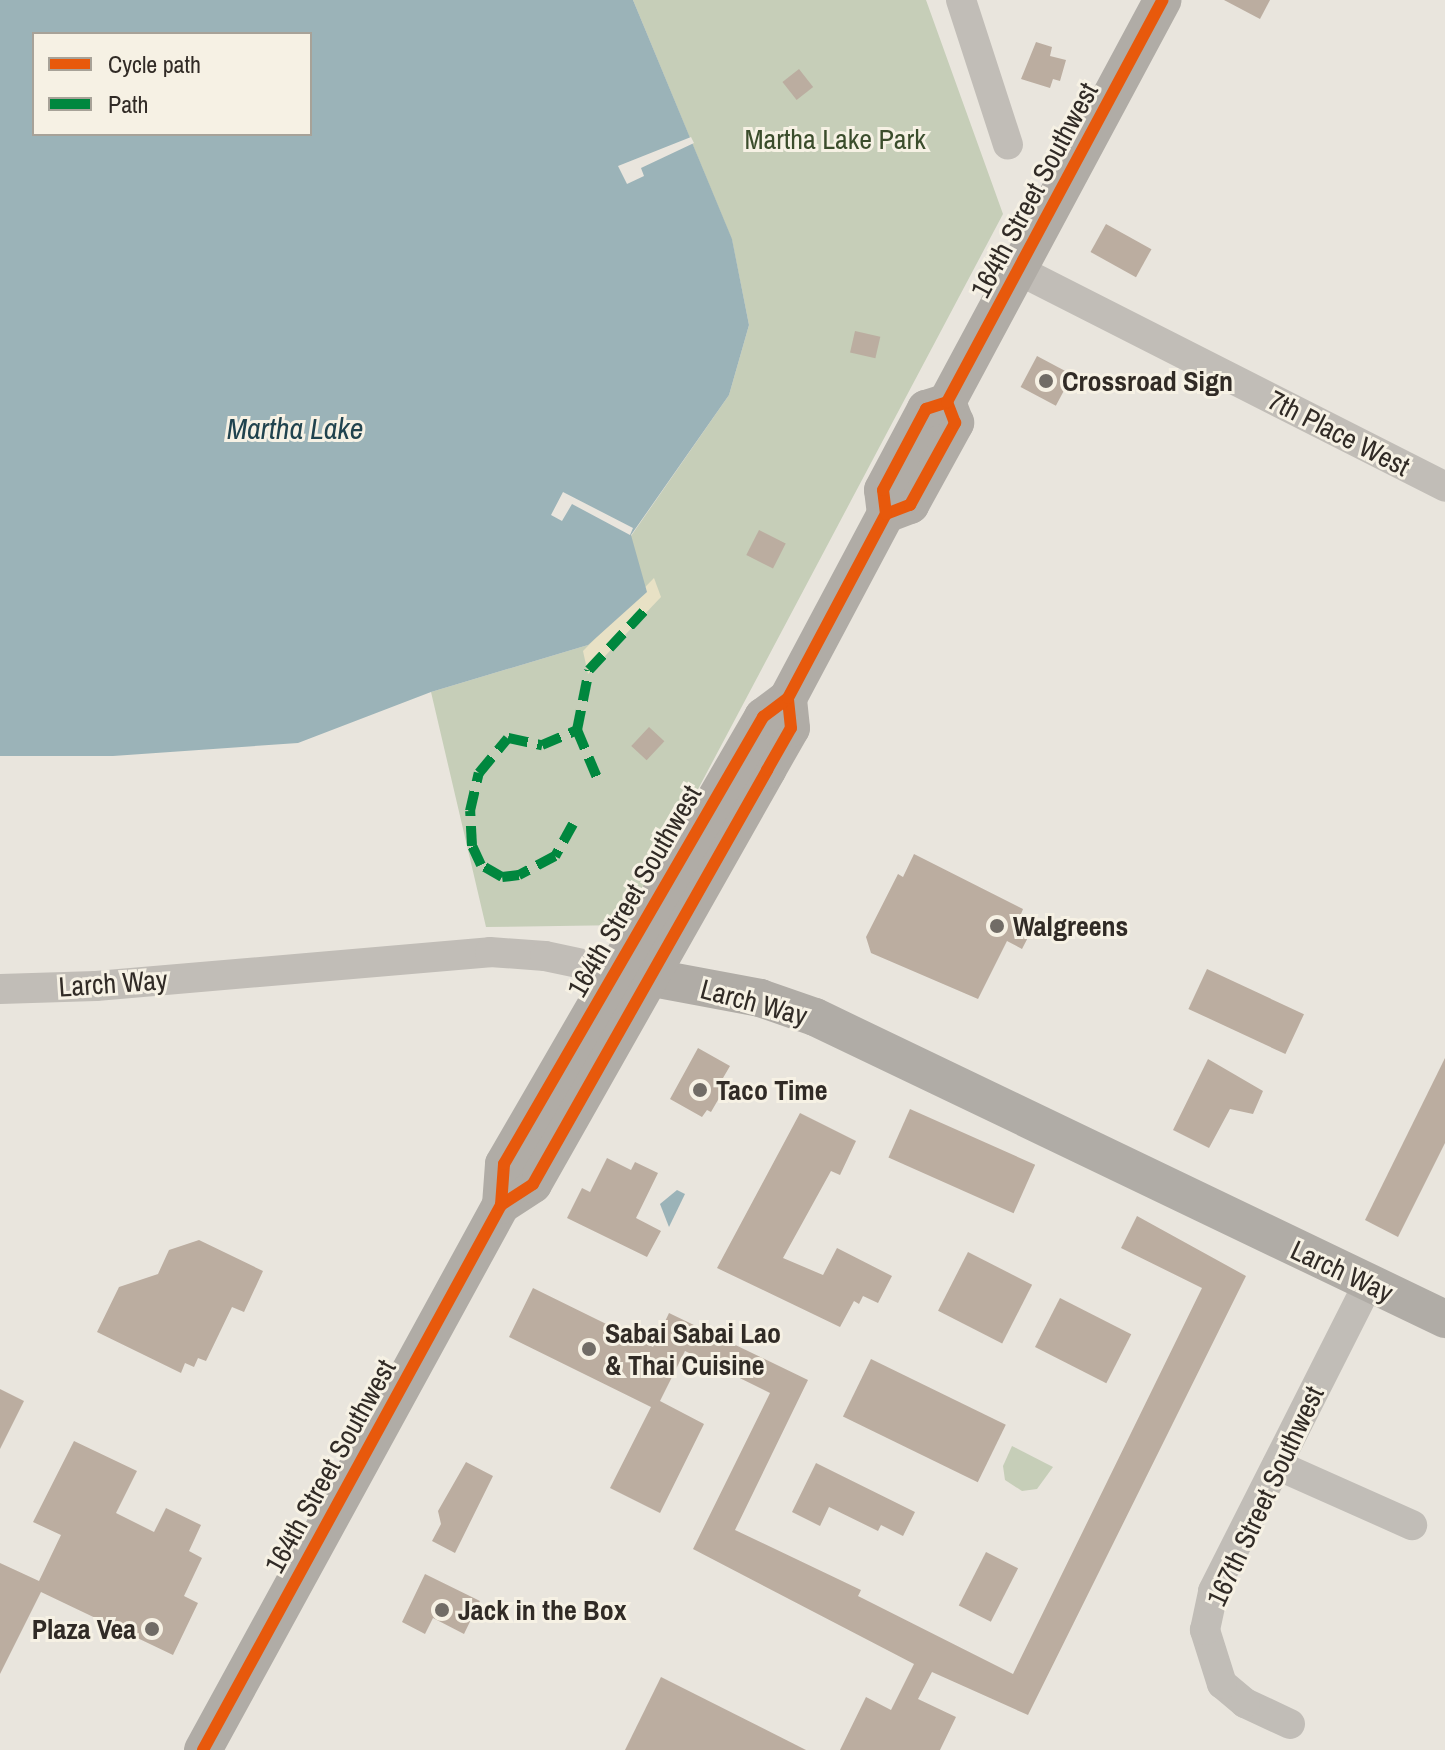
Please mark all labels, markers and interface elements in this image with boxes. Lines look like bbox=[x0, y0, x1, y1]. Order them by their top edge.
legend bbox=[32, 32, 312, 136]
text: Cycle path bbox=[108, 48, 201, 80]
street label: 164th Street Southwest bbox=[963, 77, 1105, 303]
text: Path bbox=[108, 88, 149, 120]
park label: Martha Lake Park bbox=[744, 122, 926, 156]
place label: Crossroad Sign bbox=[1062, 364, 1233, 398]
marker: Crossroad Sign bbox=[1037, 372, 1055, 390]
street label: 7th Place West bbox=[1263, 383, 1415, 483]
water label: Martha Lake bbox=[227, 410, 363, 446]
street label: 164th Street Southwest bbox=[560, 779, 708, 1003]
place label: Walgreens bbox=[1013, 909, 1128, 943]
marker: Walgreens bbox=[988, 917, 1006, 935]
street label: Larch Way bbox=[58, 962, 168, 1004]
street label: Larch Way bbox=[697, 972, 811, 1032]
place label: Taco Time bbox=[716, 1073, 827, 1107]
marker: Taco Time bbox=[691, 1081, 709, 1099]
street label: Larch Way bbox=[1286, 1233, 1398, 1309]
place label: Sabai Sabai Lao & Thai Cuisine bbox=[605, 1316, 781, 1382]
marker: Sabai Sabai Lao & Thai Cuisine bbox=[580, 1340, 598, 1358]
street label: 164th Street Southwest bbox=[257, 1353, 403, 1579]
street label: 167th Street Southwest bbox=[1199, 1381, 1331, 1611]
place label: Jack in the Box bbox=[458, 1593, 626, 1627]
marker: Jack in the Box bbox=[433, 1601, 451, 1619]
place label: Plaza Vea bbox=[32, 1612, 136, 1646]
marker: Plaza Vea bbox=[143, 1620, 161, 1638]

